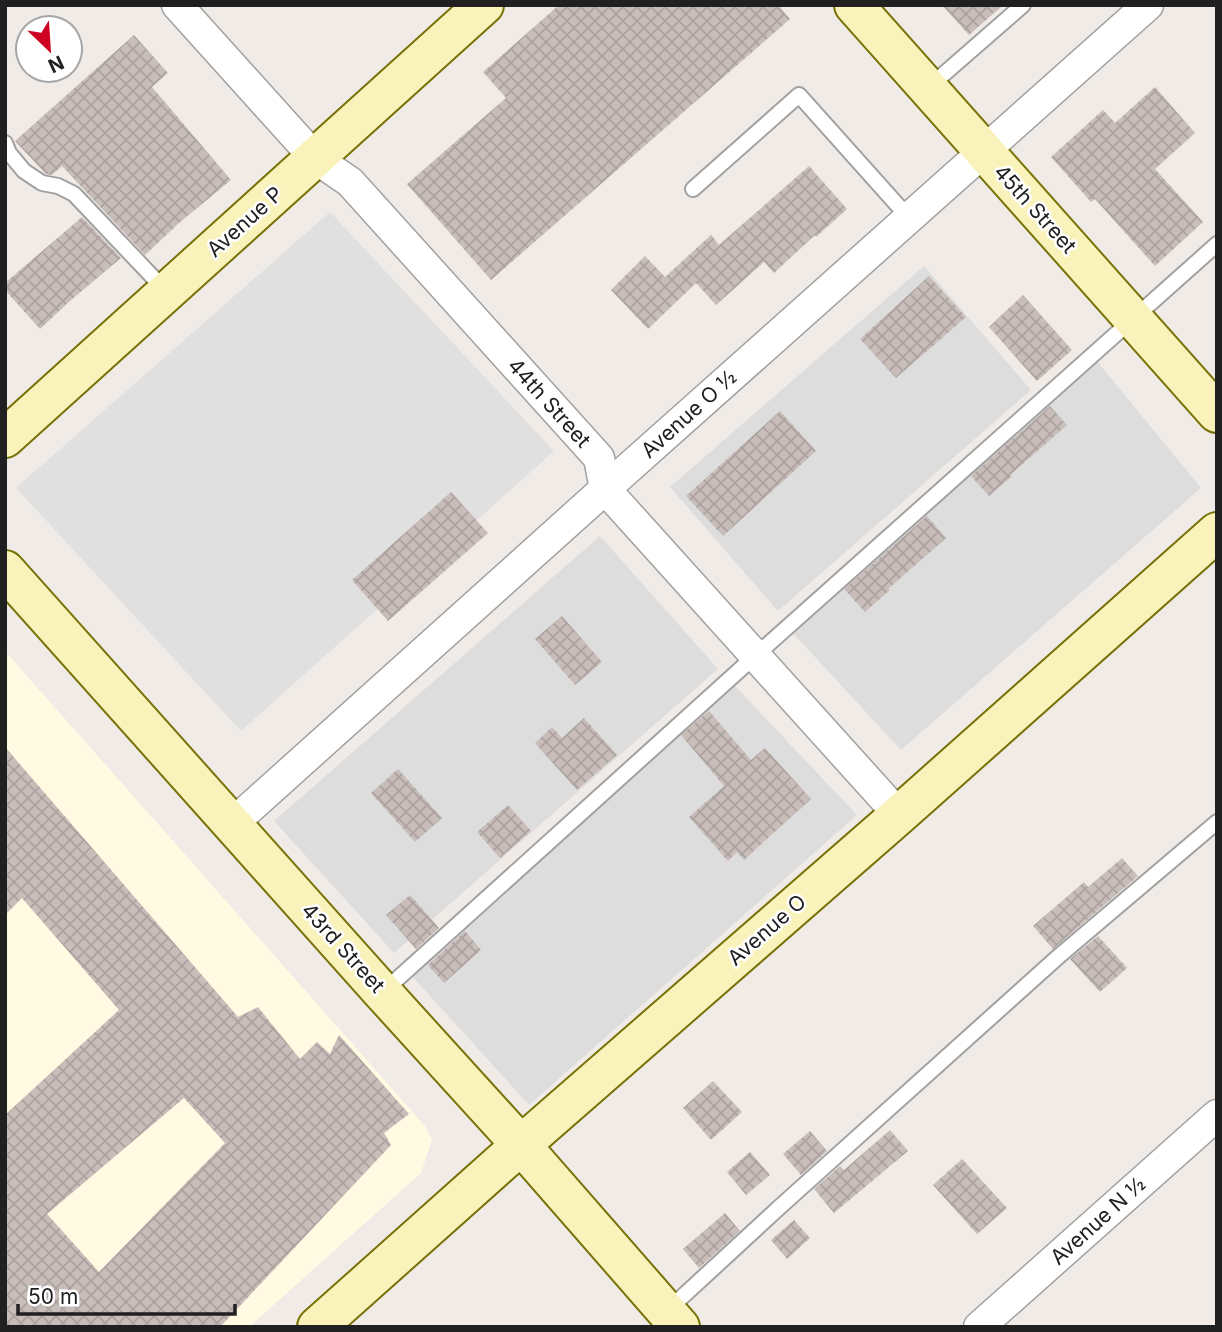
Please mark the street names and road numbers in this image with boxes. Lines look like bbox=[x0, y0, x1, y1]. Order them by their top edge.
street label: 45th Street bbox=[989, 159, 1082, 258]
street label: Avenue P bbox=[202, 181, 288, 262]
street label: 44th Street bbox=[503, 353, 596, 453]
street label: Avenue O ½ bbox=[636, 364, 741, 463]
street label: Avenue O bbox=[722, 889, 811, 970]
street label: 43rd Street bbox=[297, 898, 390, 998]
street label: Avenue N ½ bbox=[1045, 1171, 1150, 1270]

